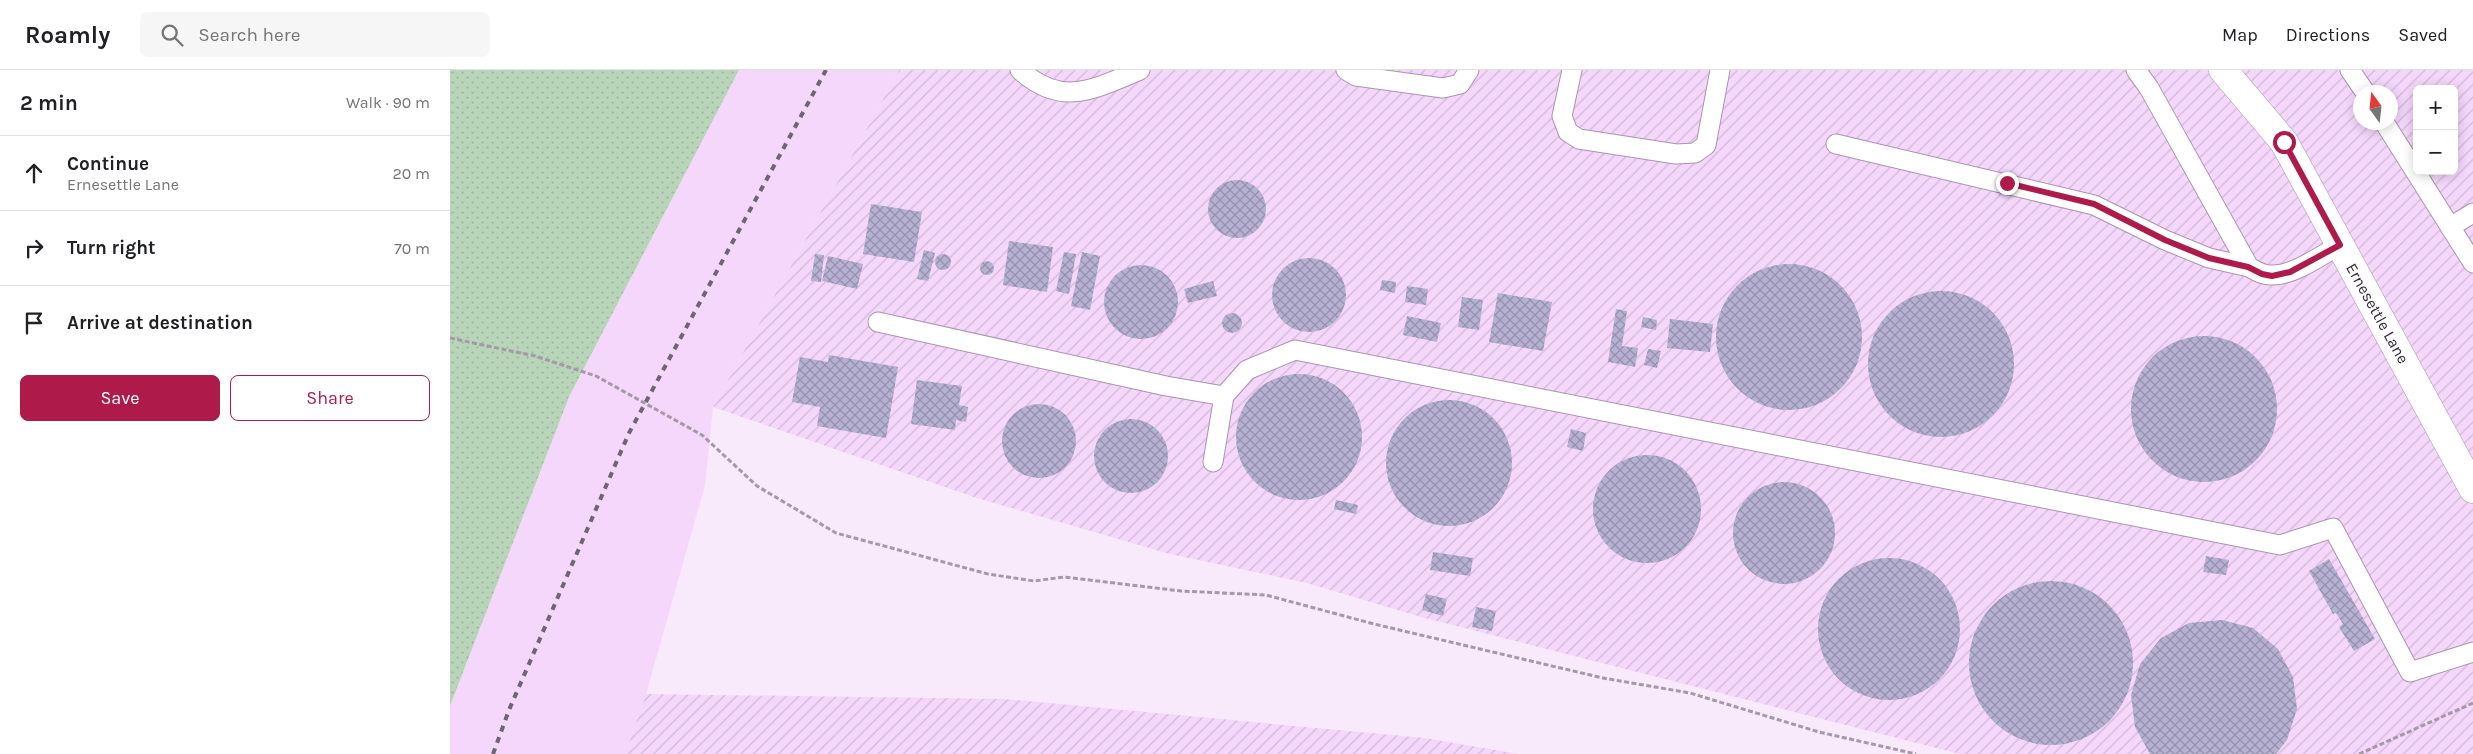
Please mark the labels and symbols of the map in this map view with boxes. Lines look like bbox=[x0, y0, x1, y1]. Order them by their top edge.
north arrow bbox=[2353, 85, 2398, 130]
route start bbox=[2273, 131, 2296, 154]
route end bbox=[1996, 172, 2019, 195]
street label: Ernesettle Lane bbox=[2342, 260, 2413, 367]

